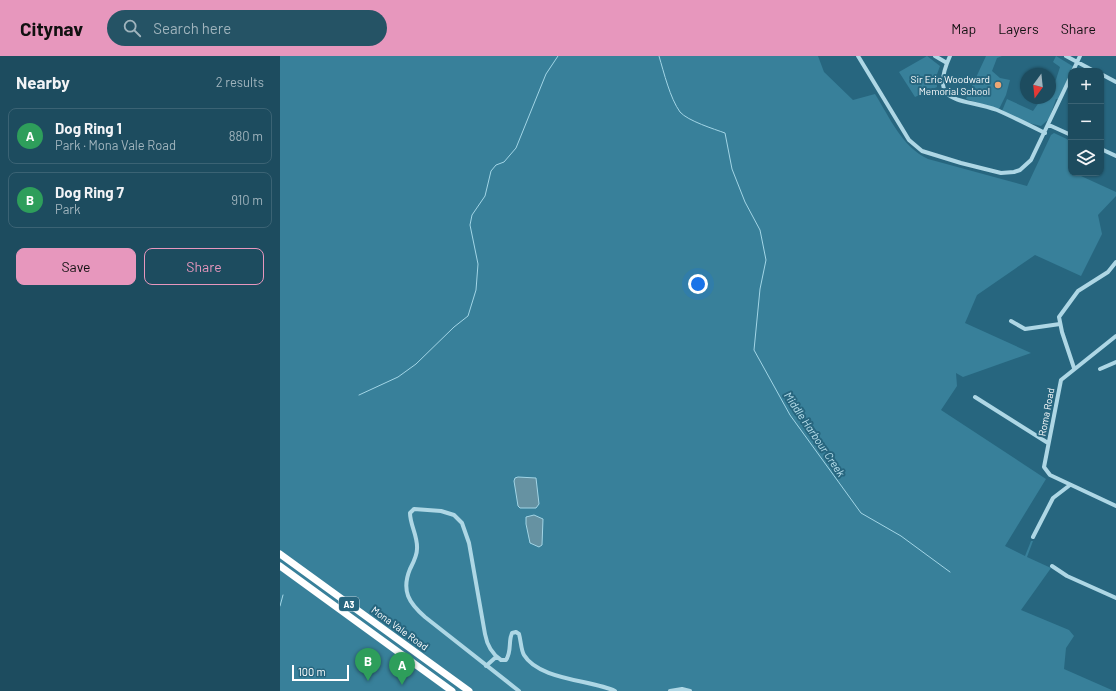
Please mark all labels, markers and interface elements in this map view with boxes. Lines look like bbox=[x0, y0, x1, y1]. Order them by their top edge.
search box bbox=[107, 10, 387, 46]
text: Citynav bbox=[20, 17, 83, 40]
icon: search bbox=[121, 17, 143, 39]
text: Search here bbox=[153, 19, 231, 37]
text: Map bbox=[951, 20, 976, 37]
text: Layers bbox=[998, 20, 1039, 37]
text: Share bbox=[1061, 20, 1096, 37]
north arrow bbox=[1020, 68, 1056, 104]
map controls bbox=[1068, 68, 1104, 176]
button: + bbox=[1068, 68, 1104, 104]
text: Nearby bbox=[16, 72, 70, 92]
place label: Sir Eric Woodward Memorial School bbox=[911, 73, 990, 97]
text: 2 results bbox=[216, 74, 264, 90]
marker: Sir Eric Woodward Memorial School bbox=[993, 80, 1003, 90]
button: − bbox=[1068, 104, 1104, 140]
text: Dog Ring 1 bbox=[55, 119, 122, 137]
text: A bbox=[26, 128, 34, 144]
text: 880 m bbox=[229, 128, 263, 144]
text: Park · Mona Vale Road bbox=[55, 137, 176, 153]
button: layers bbox=[1068, 140, 1104, 176]
text: Dog Ring 7 bbox=[55, 183, 124, 201]
text: B bbox=[26, 192, 34, 208]
text: 910 m bbox=[231, 192, 263, 208]
text: Park bbox=[55, 201, 81, 217]
button: Save bbox=[16, 248, 136, 285]
button: Share bbox=[144, 248, 264, 285]
your location bbox=[688, 274, 708, 294]
street label: Roma Road bbox=[1035, 387, 1057, 437]
water label: Middle Harbour Creek bbox=[782, 389, 849, 479]
road number: A3 bbox=[339, 597, 359, 611]
street label: Mona Vale Road bbox=[369, 603, 431, 653]
pin: B bbox=[355, 648, 381, 681]
pin: A bbox=[389, 652, 415, 685]
scale bar bbox=[292, 663, 349, 682]
text: 100 m bbox=[298, 665, 326, 678]

